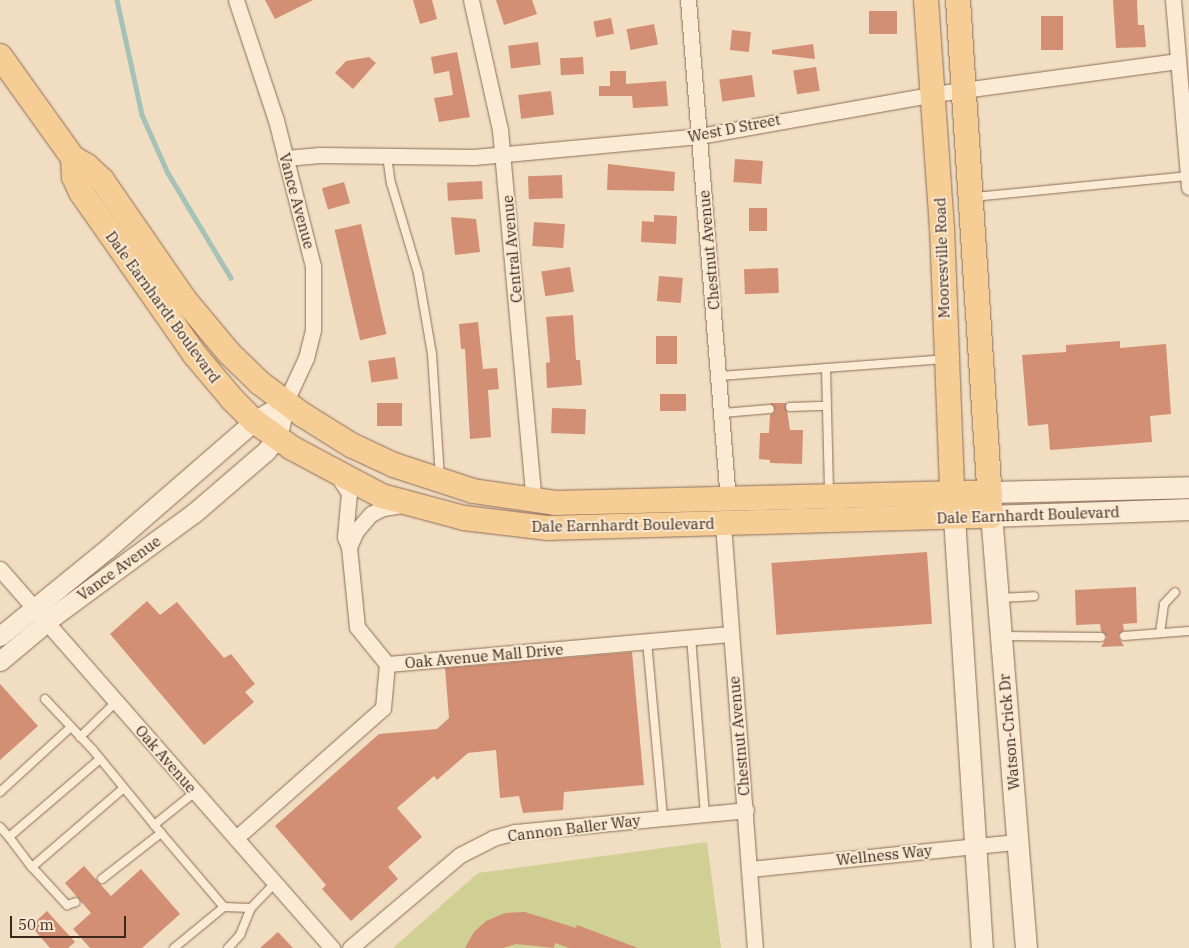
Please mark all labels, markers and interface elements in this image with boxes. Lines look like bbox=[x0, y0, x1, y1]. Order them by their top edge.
street label: West D Street bbox=[686, 110, 782, 146]
street label: Vance Avenue bbox=[276, 151, 318, 251]
street label: Chestnut Avenue bbox=[695, 189, 723, 311]
street label: Central Avenue bbox=[498, 194, 526, 304]
street label: Mooresville Road bbox=[931, 197, 953, 319]
street label: Dale Earnhardt Boulevard bbox=[102, 228, 224, 386]
street label: Dale Earnhardt Boulevard bbox=[936, 503, 1120, 527]
street label: Dale Earnhardt Boulevard bbox=[531, 514, 715, 536]
street label: Vance Avenue bbox=[74, 532, 164, 604]
street label: Oak Avenue Mall Drive bbox=[404, 640, 564, 672]
street label: Watson-Crick Dr bbox=[995, 673, 1023, 791]
street label: Chestnut Avenue bbox=[725, 675, 753, 797]
street label: Oak Avenue bbox=[132, 721, 200, 797]
street label: Cannon Baller Way bbox=[507, 811, 641, 845]
street label: Wellness Way bbox=[835, 841, 933, 869]
scale bar bbox=[12, 906, 129, 938]
text: 50 m bbox=[18, 915, 54, 934]

